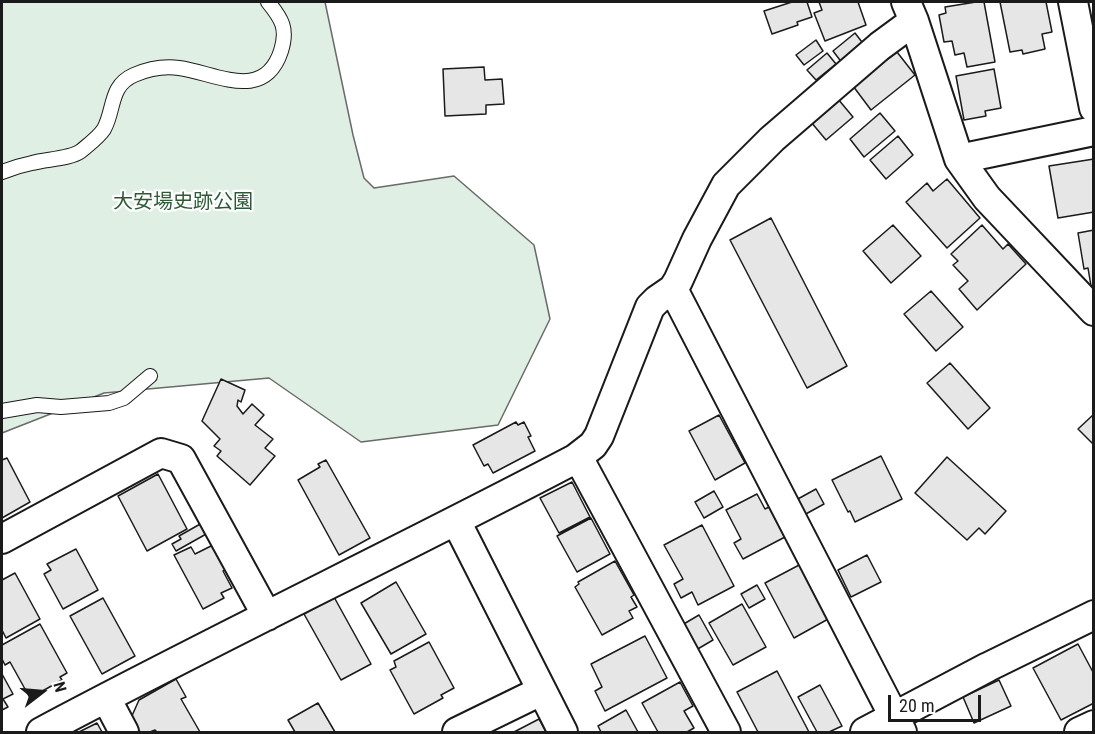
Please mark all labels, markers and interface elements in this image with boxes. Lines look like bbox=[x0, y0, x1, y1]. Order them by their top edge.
park label: 大安場史跡公園 bbox=[113, 191, 253, 215]
north arrow bbox=[12, 662, 72, 722]
text: N bbox=[49, 680, 70, 694]
scale bar bbox=[891, 683, 984, 721]
text: 20 m bbox=[899, 695, 934, 716]

